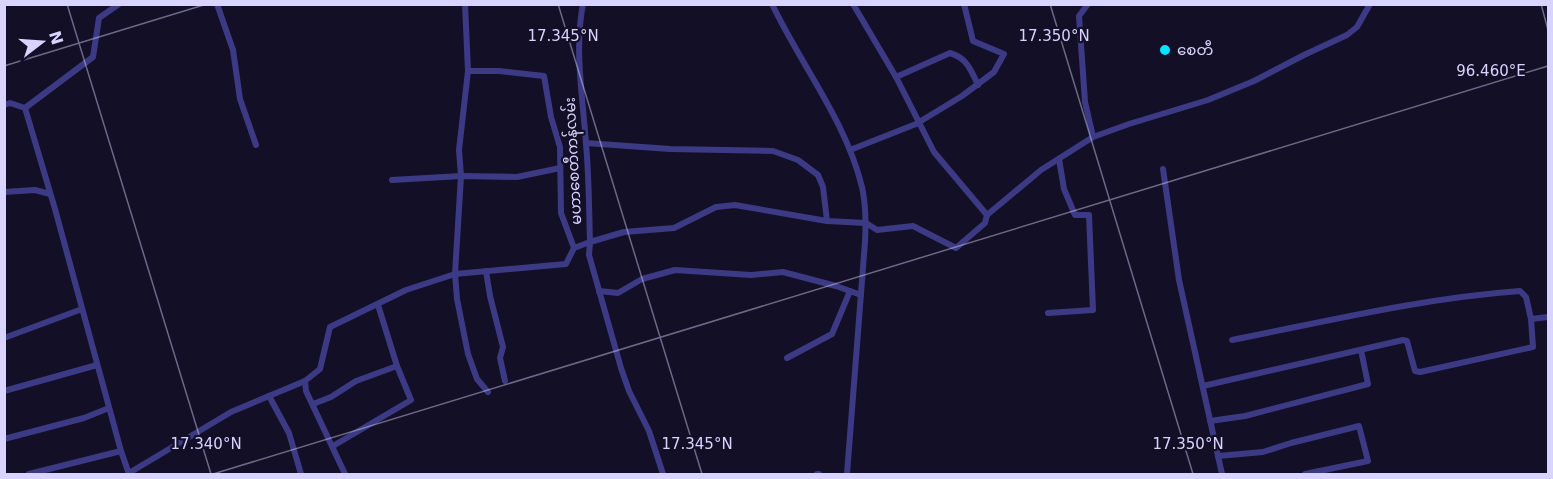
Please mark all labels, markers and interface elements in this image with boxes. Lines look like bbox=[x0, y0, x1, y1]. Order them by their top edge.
north arrow bbox=[12, 12, 72, 72]
text: 17.345°N bbox=[527, 27, 599, 45]
text: 17.350°N bbox=[1018, 27, 1090, 45]
text: N bbox=[45, 29, 67, 47]
place label: စေတီ bbox=[1177, 40, 1213, 59]
marker: စေတီ bbox=[1158, 43, 1172, 57]
text: 96.460°E bbox=[1456, 62, 1526, 80]
street label: မဟာစေတီကန်လမ်း bbox=[560, 97, 588, 225]
text: 17.340°N bbox=[170, 435, 242, 453]
text: 17.345°N bbox=[661, 435, 733, 453]
text: 17.350°N bbox=[1152, 435, 1224, 453]

